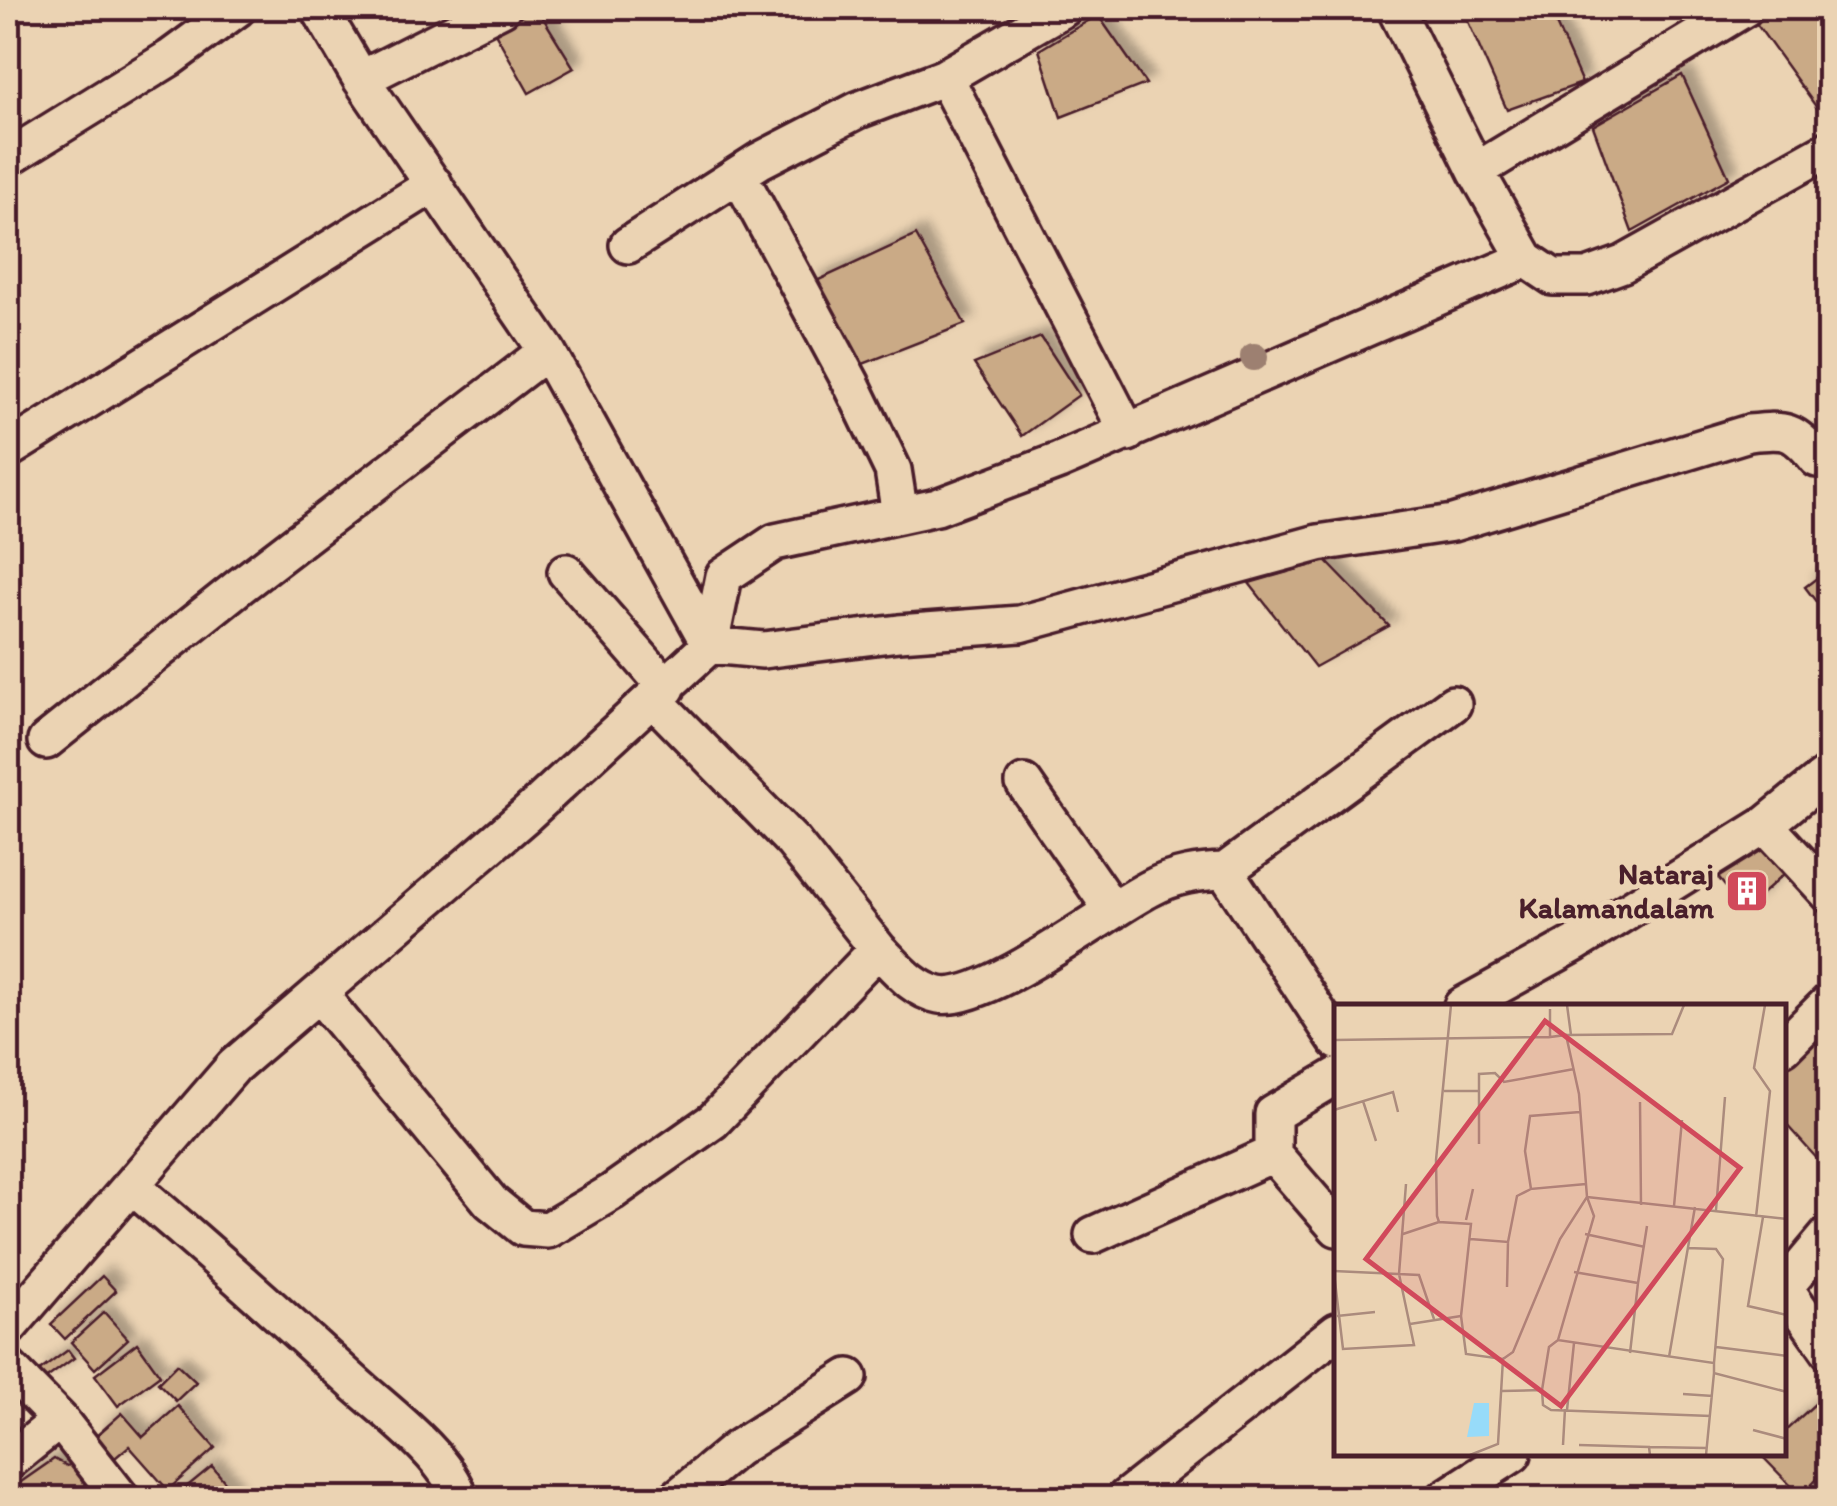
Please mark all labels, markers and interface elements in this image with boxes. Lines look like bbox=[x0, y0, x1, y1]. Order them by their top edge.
place label: Nataraj Kalamandalam bbox=[1519, 855, 1715, 926]
building icon: Nataraj Kalamandalam bbox=[1724, 868, 1770, 914]
inset map bbox=[1334, 1004, 1787, 1456]

